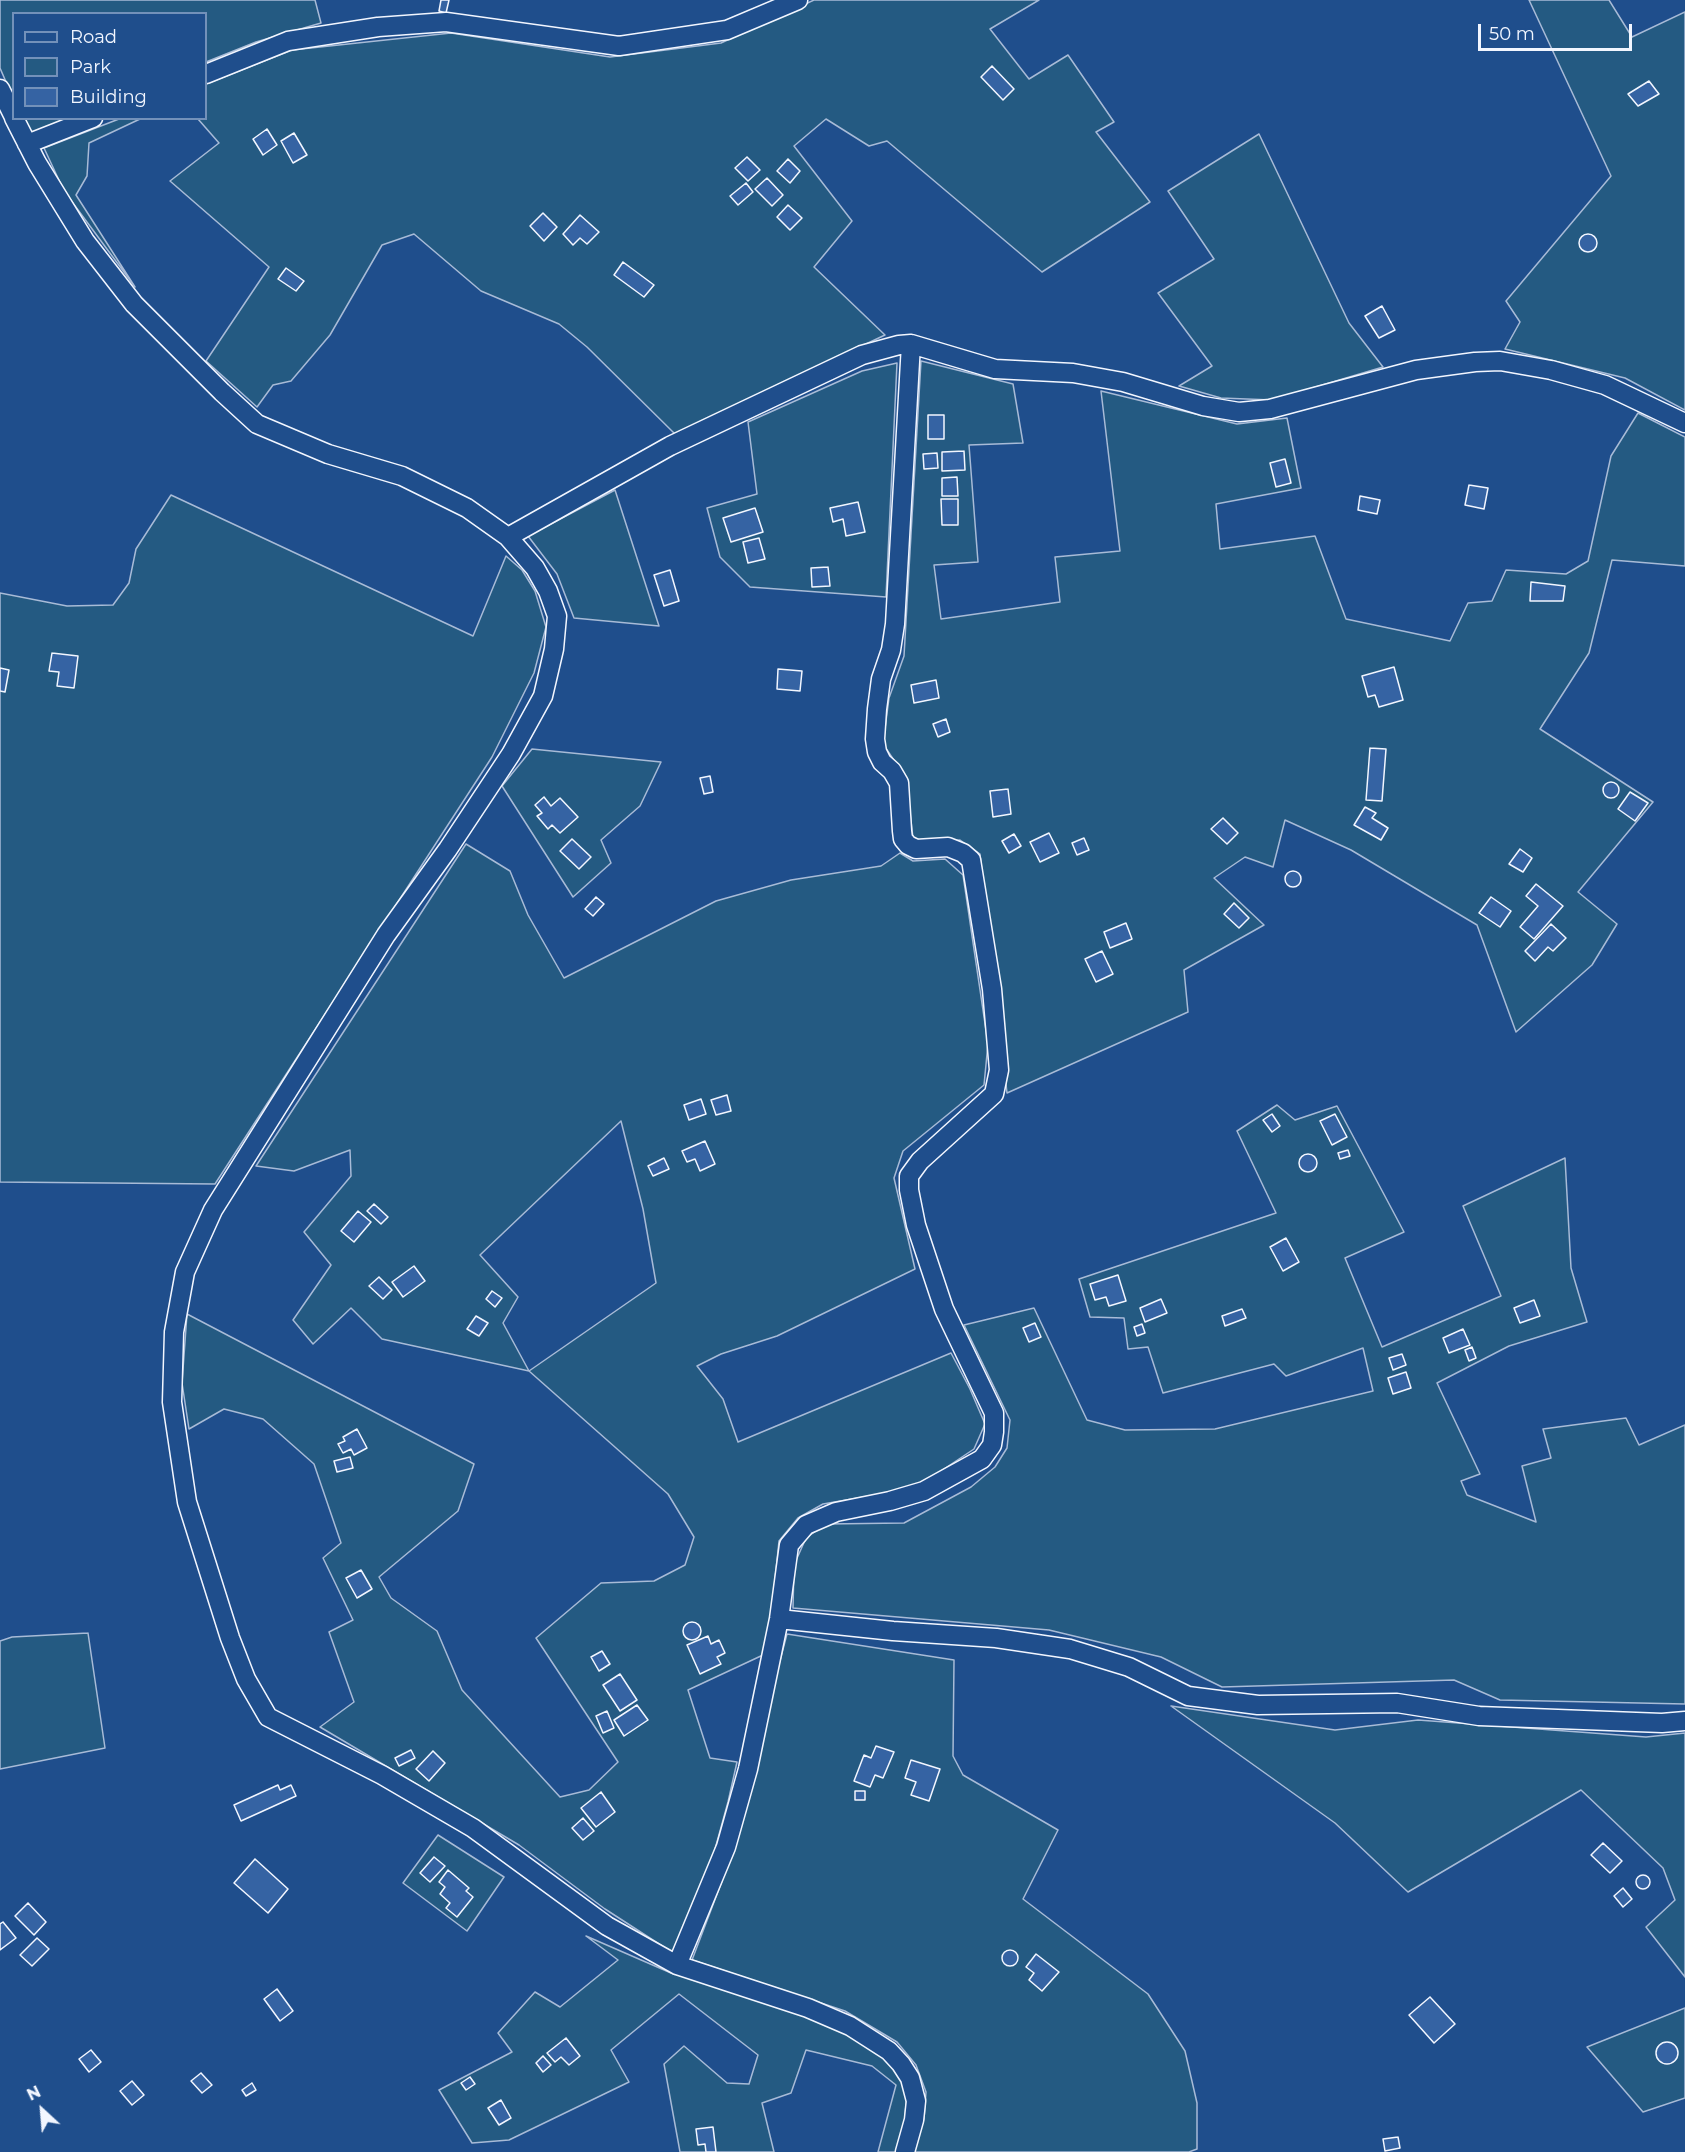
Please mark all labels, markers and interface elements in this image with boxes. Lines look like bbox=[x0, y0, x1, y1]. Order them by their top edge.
legend bbox=[12, 12, 207, 120]
scale bar bbox=[1481, 12, 1636, 50]
text: 50 m bbox=[1489, 23, 1535, 45]
text: Road bbox=[70, 26, 117, 48]
text: Park bbox=[70, 56, 111, 78]
text: Building bbox=[70, 86, 147, 108]
north arrow bbox=[12, 2080, 72, 2140]
text: N bbox=[24, 2082, 44, 2105]

